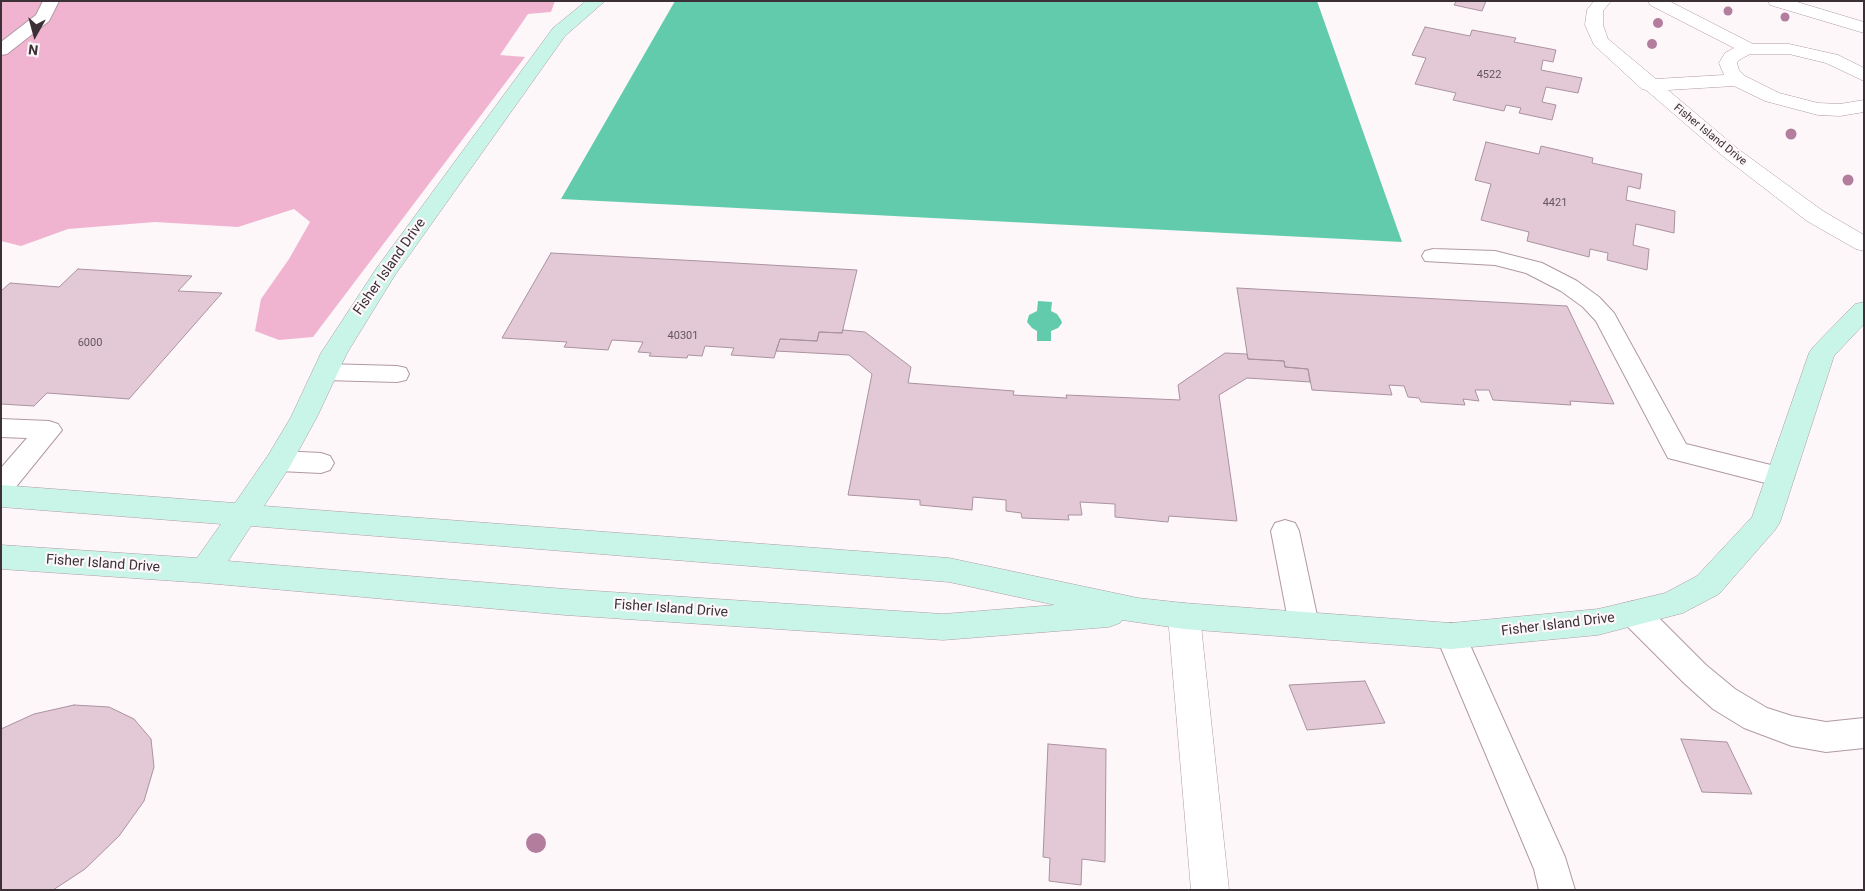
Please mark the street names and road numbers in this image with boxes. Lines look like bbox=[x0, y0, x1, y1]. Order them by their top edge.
street label: Fisher Island Drive bbox=[1671, 102, 1749, 168]
street label: Fisher Island Drive bbox=[350, 215, 430, 319]
street label: Fisher Island Drive bbox=[45, 552, 161, 576]
street label: Fisher Island Drive bbox=[613, 597, 729, 621]
street label: Fisher Island Drive bbox=[1500, 610, 1616, 640]

